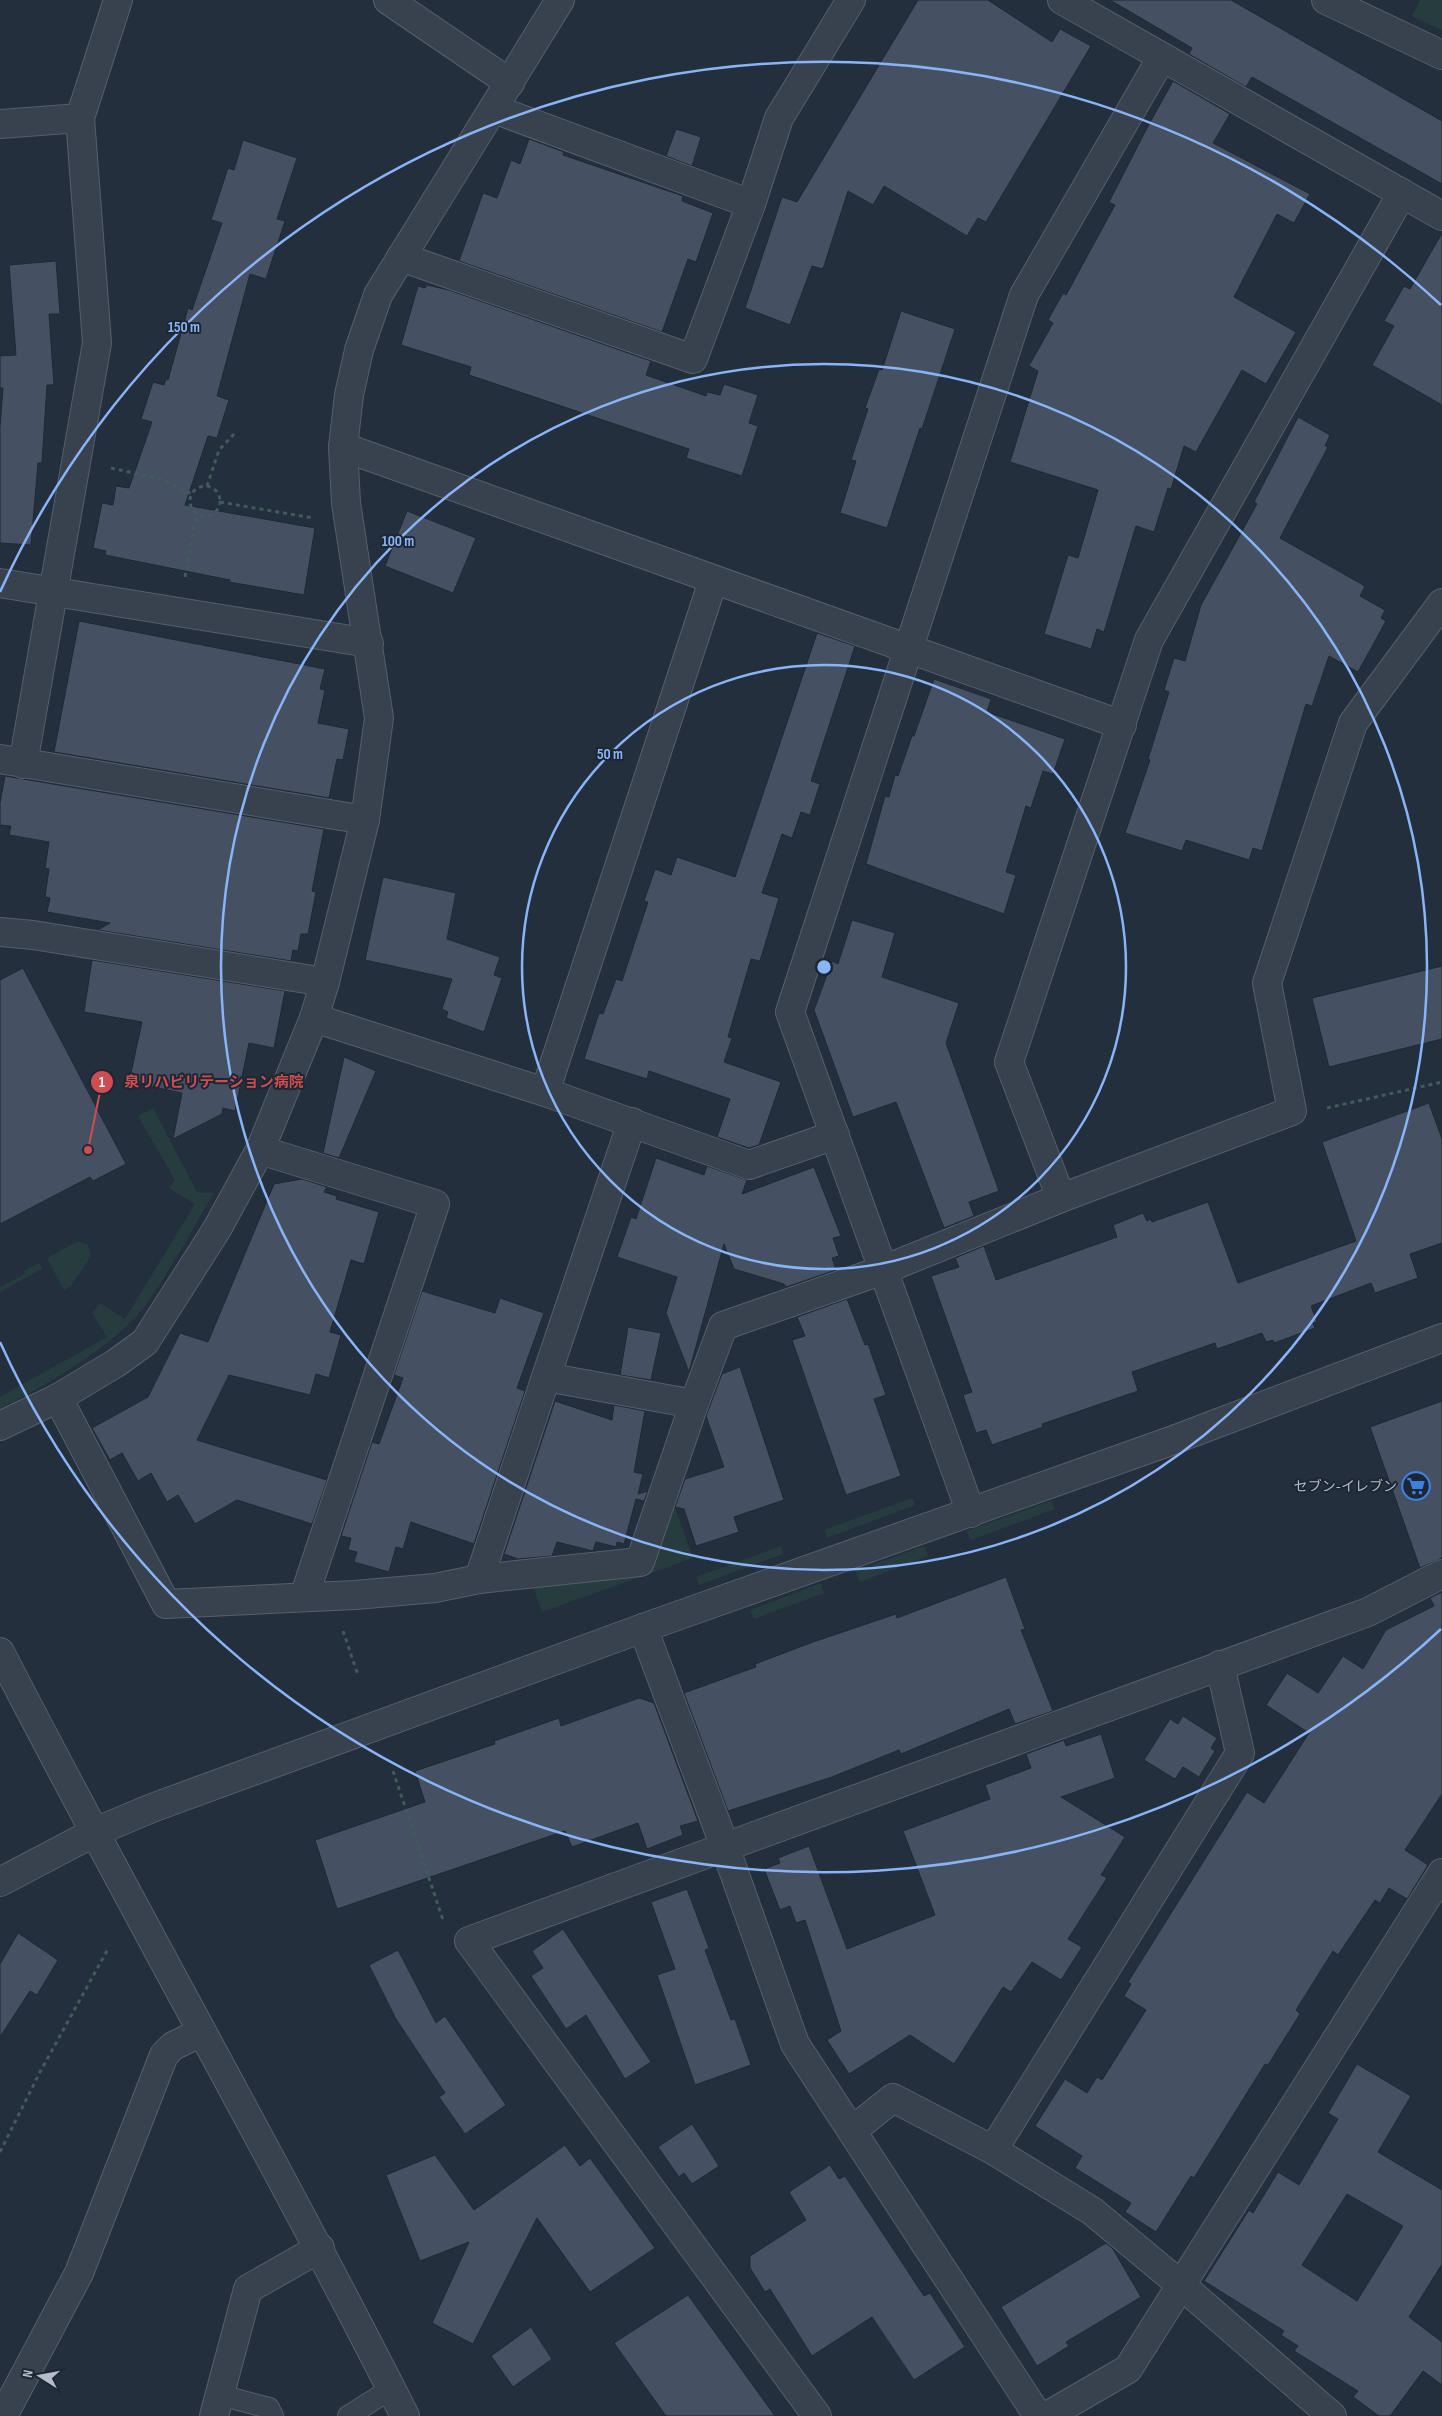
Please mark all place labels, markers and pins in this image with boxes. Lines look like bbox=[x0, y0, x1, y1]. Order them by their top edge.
centre of rings bbox=[815, 958, 833, 976]
callout: 泉リハビリテーション病院 bbox=[89, 1067, 314, 1097]
supermarket icon: セブン-イレブン bbox=[1401, 1471, 1431, 1501]
place label: セブン-イレブン bbox=[1294, 1478, 1397, 1495]

